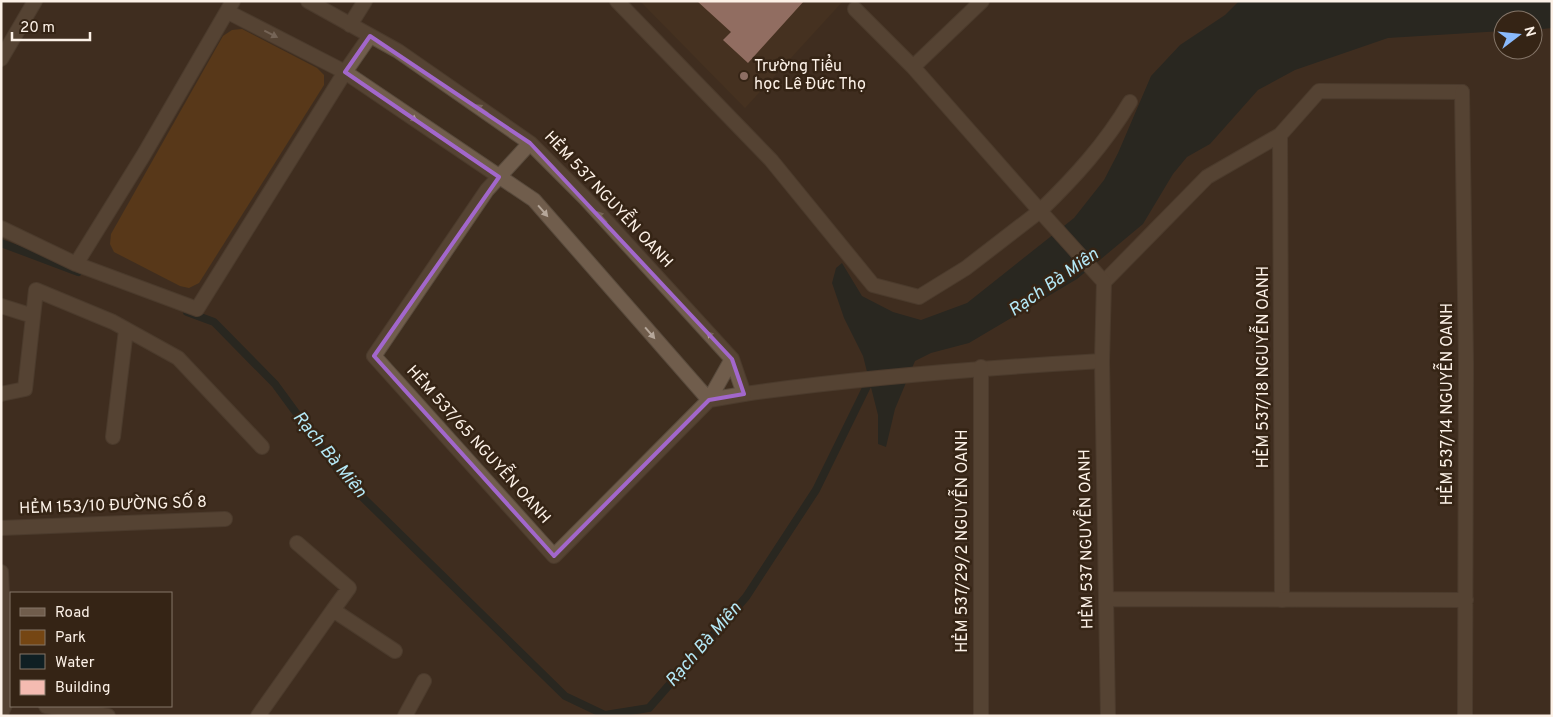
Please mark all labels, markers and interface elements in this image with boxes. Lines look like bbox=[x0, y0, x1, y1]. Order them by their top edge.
scale bar bbox=[12, 10, 90, 42]
north arrow bbox=[1493, 10, 1543, 60]
text: 20 m bbox=[20, 19, 55, 38]
text: N bbox=[1519, 25, 1539, 39]
one-way arrow bbox=[264, 30, 279, 38]
place label: Trường Tiểu học Lê Đức Thọ bbox=[754, 54, 866, 95]
marker: Trường Tiểu học Lê Đức Thọ bbox=[738, 70, 750, 82]
one-way arrow bbox=[475, 104, 489, 114]
one-way arrow bbox=[404, 112, 417, 122]
street label: HẺM 537 NGUYỄN OANH bbox=[539, 124, 680, 273]
one-way arrow bbox=[537, 204, 549, 216]
one-way arrow bbox=[597, 211, 608, 224]
water label: Rạch Bà Miên bbox=[1004, 243, 1104, 323]
street label: HẺM 537/18 NGUYỄN OANH bbox=[1249, 266, 1274, 468]
street label: HẺM 537/14 NGUYỄN OANH bbox=[1433, 303, 1458, 505]
one-way arrow bbox=[644, 326, 656, 338]
one-way arrow bbox=[706, 332, 718, 344]
street label: HẺM 537/65 NGUYỄN OANH bbox=[402, 358, 558, 528]
water label: Rạch Bà Miên bbox=[287, 407, 371, 503]
street label: HẺM 537/29/2 NGUYỄN OANH bbox=[948, 429, 973, 653]
street label: HẺM 537 NGUYỄN OANH bbox=[1070, 449, 1099, 629]
street label: HẺM 153/10 ĐƯỜNG SỐ 8 bbox=[19, 488, 207, 519]
legend bbox=[10, 592, 172, 707]
water label: Rạch Bà Miên bbox=[661, 598, 747, 692]
text: Road bbox=[55, 604, 90, 623]
text: Park bbox=[55, 629, 86, 648]
text: Water bbox=[55, 654, 95, 673]
text: Building bbox=[55, 679, 110, 698]

